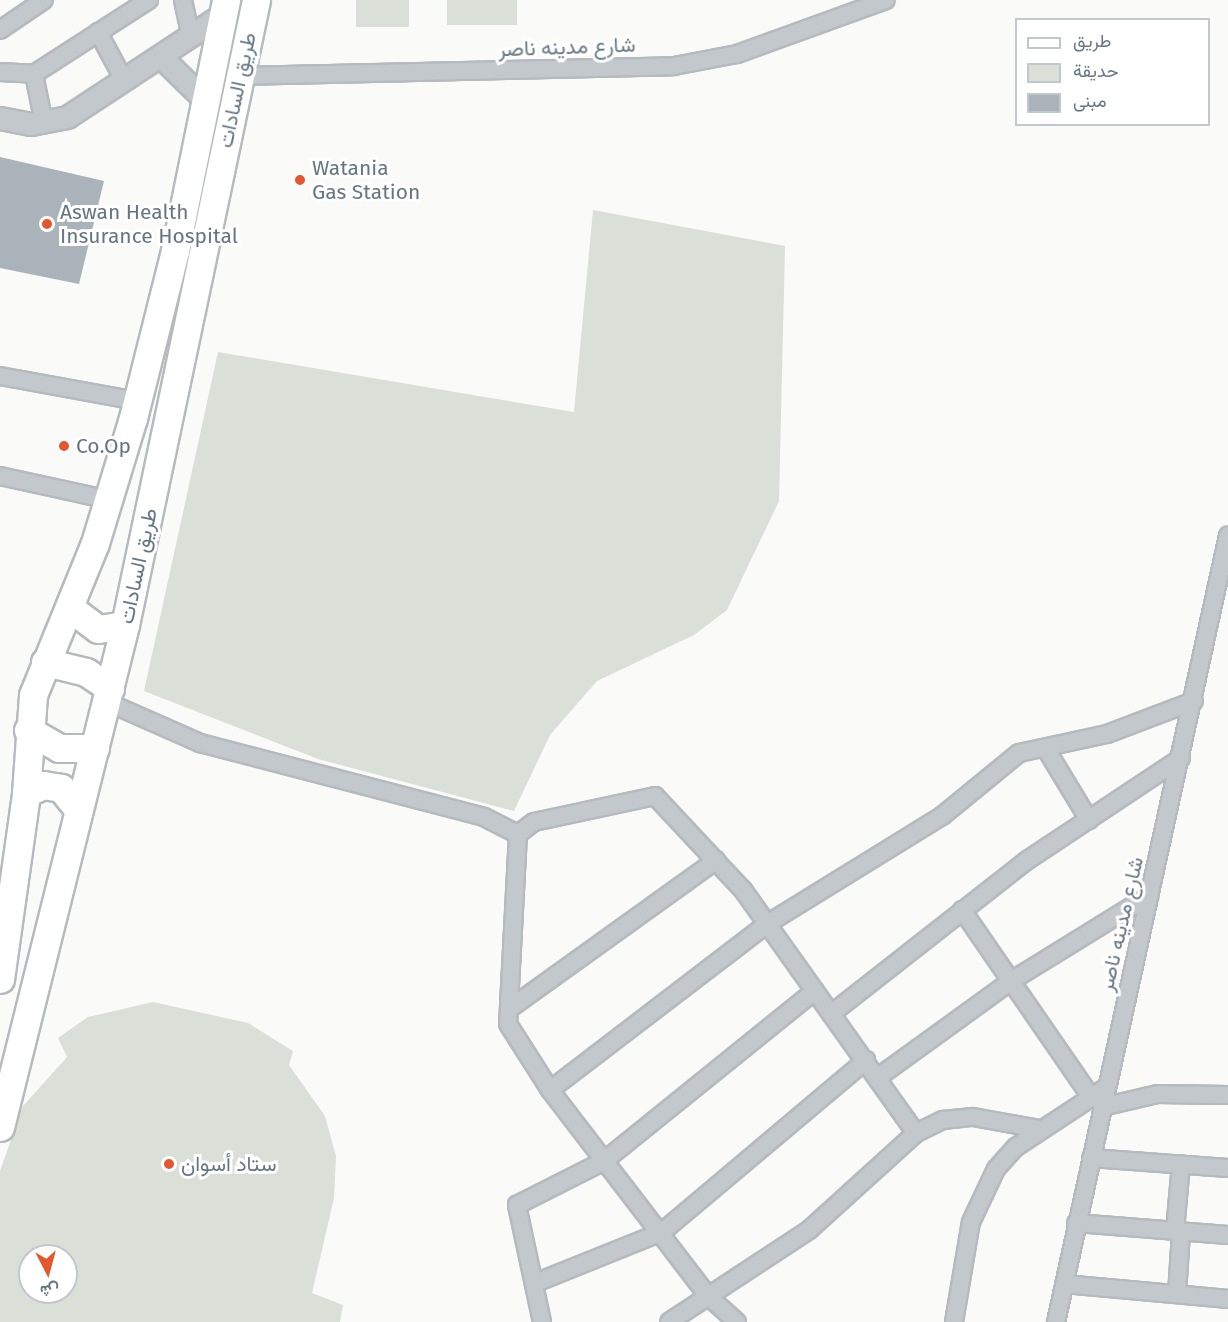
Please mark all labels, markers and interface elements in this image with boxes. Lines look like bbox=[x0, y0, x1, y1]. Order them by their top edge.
legend bbox=[1015, 18, 1210, 126]
street label: طريق السادات bbox=[212, 30, 262, 150]
text: طريق bbox=[1073, 30, 1111, 52]
street label: شارع مدينه ناصر bbox=[498, 32, 636, 62]
text: حديقة bbox=[1073, 60, 1119, 82]
text: مبنى bbox=[1073, 90, 1107, 112]
place label: Watania Gas Station bbox=[312, 155, 420, 205]
marker: Watania Gas Station bbox=[293, 173, 307, 187]
place label: Aswan Health Insurance Hospital bbox=[60, 199, 238, 249]
marker: Aswan Health Insurance Hospital bbox=[38, 215, 56, 233]
place label: Co.Op bbox=[76, 433, 131, 459]
marker: Co.Op bbox=[57, 439, 71, 453]
street label: طريق السادات bbox=[113, 506, 163, 626]
street label: شارع مدينه ناصر bbox=[1093, 854, 1149, 994]
place label: ستاد أسوان bbox=[181, 1151, 277, 1177]
marker: ستاد أسوان bbox=[162, 1157, 176, 1171]
north arrow bbox=[18, 1244, 78, 1304]
text: ش bbox=[39, 1280, 60, 1301]

